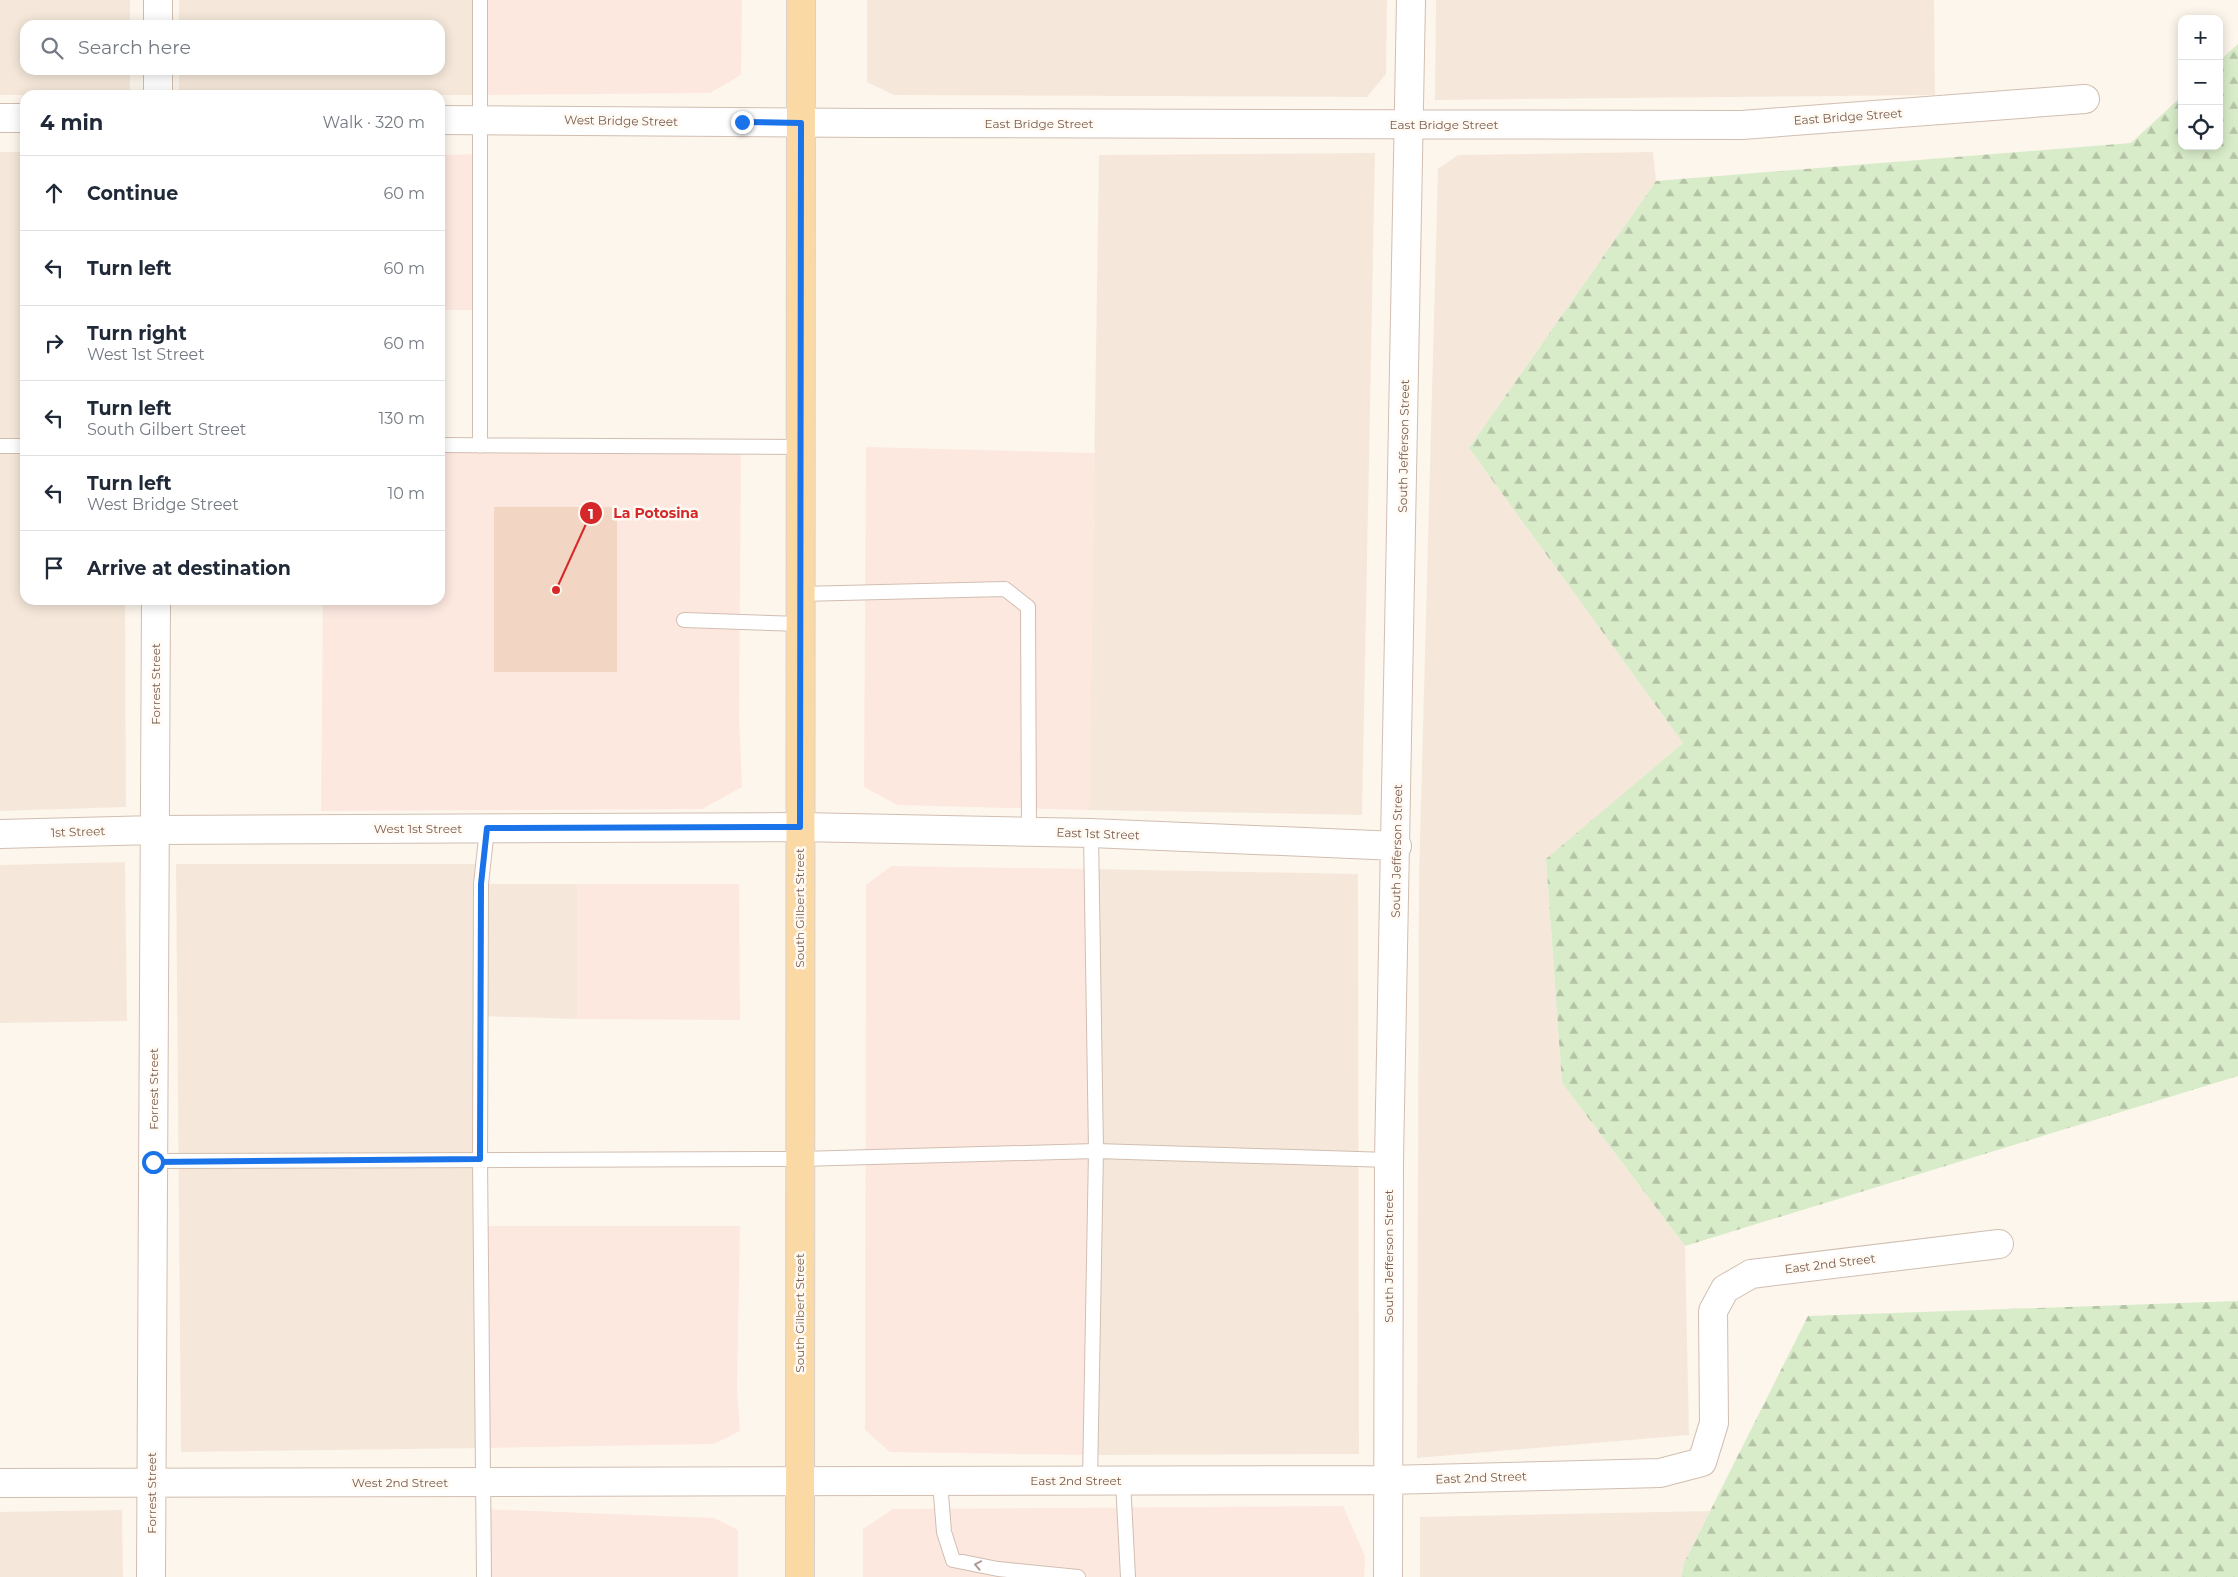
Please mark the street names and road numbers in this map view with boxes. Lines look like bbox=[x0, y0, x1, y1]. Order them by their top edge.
street label: East Bridge Street bbox=[1793, 105, 1903, 128]
street label: West Bridge Street bbox=[564, 112, 678, 129]
street label: East Bridge Street bbox=[985, 116, 1094, 131]
street label: East Bridge Street bbox=[1390, 117, 1499, 132]
street label: South Jefferson Street bbox=[1395, 379, 1412, 513]
street label: Forrest Street bbox=[148, 643, 163, 725]
street label: South Jefferson Street bbox=[1388, 784, 1405, 918]
street label: West 1st Street bbox=[374, 821, 462, 836]
street label: 1st Street bbox=[50, 823, 106, 840]
street label: East 1st Street bbox=[1056, 825, 1140, 842]
street label: South Gilbert Street bbox=[792, 848, 807, 968]
street label: Forrest Street bbox=[146, 1048, 161, 1130]
street label: South Jefferson Street bbox=[1381, 1189, 1396, 1323]
street label: East 2nd Street bbox=[1784, 1250, 1876, 1277]
street label: South Gilbert Street bbox=[792, 1253, 807, 1373]
street label: Forrest Street bbox=[144, 1452, 159, 1534]
street label: East 2nd Street bbox=[1435, 1468, 1527, 1487]
street label: East 2nd Street bbox=[1030, 1473, 1122, 1488]
street label: West 2nd Street bbox=[352, 1475, 448, 1490]

